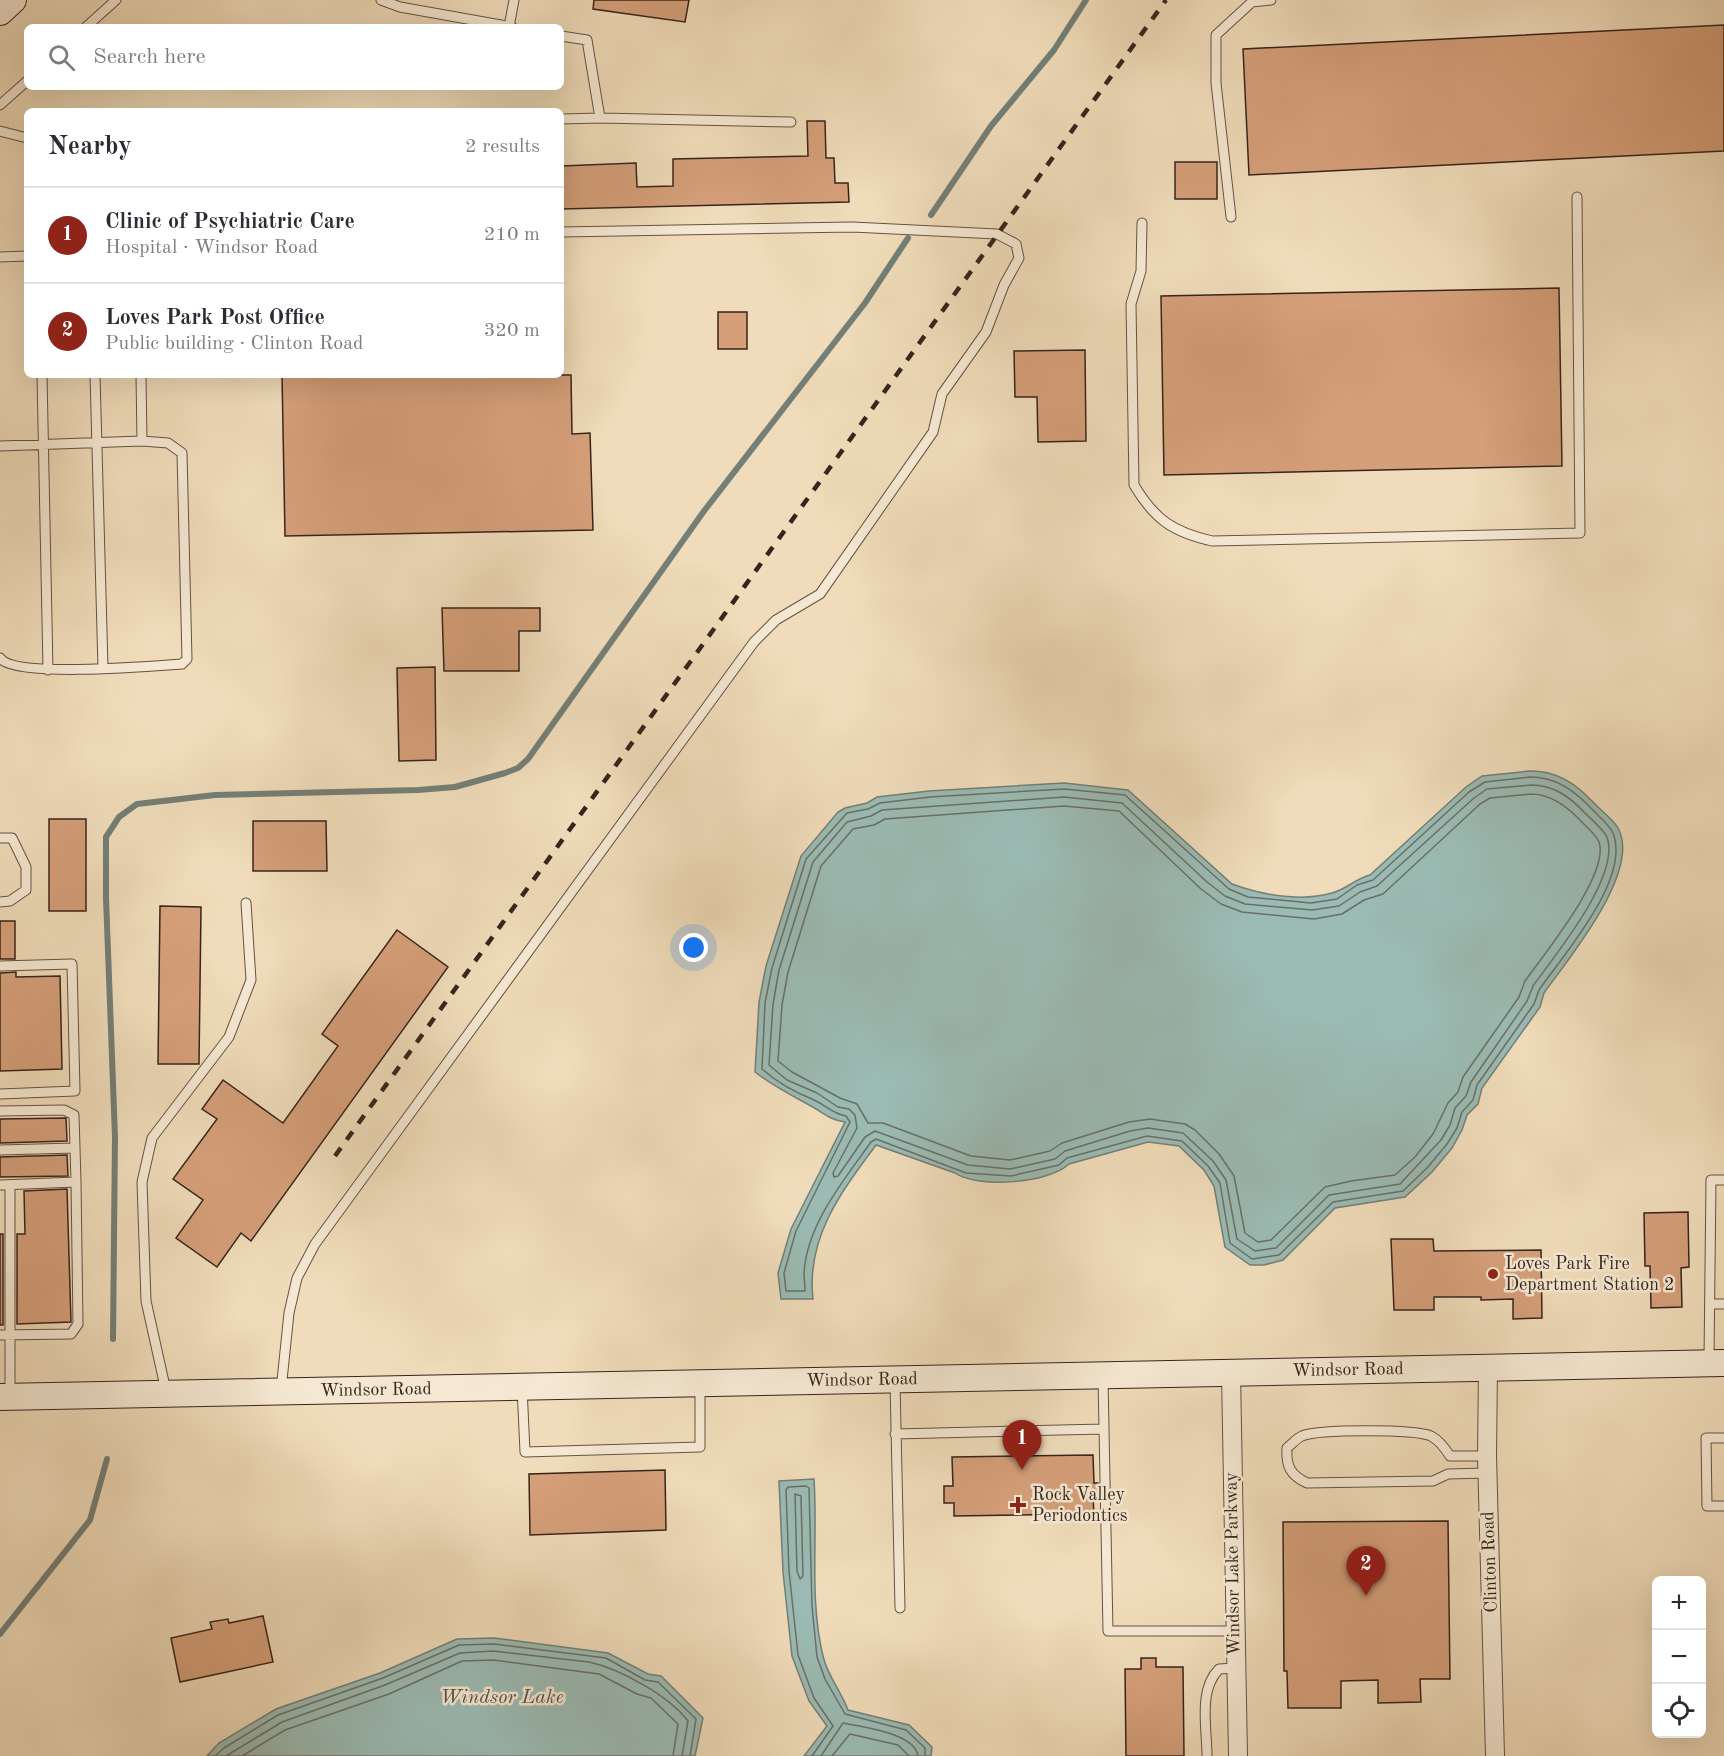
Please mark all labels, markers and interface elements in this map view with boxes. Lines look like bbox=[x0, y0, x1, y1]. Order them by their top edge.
search box bbox=[24, 24, 564, 90]
icon: search bbox=[45, 41, 78, 74]
text: Search here bbox=[93, 46, 206, 68]
text: Nearby bbox=[48, 134, 132, 160]
text: 2 results bbox=[465, 137, 540, 157]
text: Clinic of Psychiatric Care bbox=[105, 211, 355, 233]
text: 1 bbox=[62, 225, 73, 245]
text: 210 m bbox=[484, 225, 540, 245]
text: Hospital · Windsor Road bbox=[105, 238, 318, 258]
text: Loves Park Post Office bbox=[105, 307, 325, 329]
text: 2 bbox=[62, 321, 73, 341]
text: 320 m bbox=[484, 321, 540, 341]
text: Public building · Clinton Road bbox=[105, 334, 363, 354]
your location bbox=[679, 933, 708, 962]
place label: Loves Park Fire Department Station 2 bbox=[1505, 1255, 1675, 1294]
marker: Loves Park Fire Department Station 2 bbox=[1486, 1267, 1500, 1281]
street label: Windsor Road bbox=[1292, 1360, 1404, 1380]
street label: Windsor Road bbox=[806, 1370, 918, 1390]
street label: Windsor Road bbox=[320, 1380, 432, 1400]
pin: 1 bbox=[1002, 1420, 1042, 1470]
street label: Windsor Lake Parkway bbox=[1222, 1471, 1244, 1656]
place label: Rock Valley Periodontics bbox=[1032, 1486, 1128, 1525]
marker: Rock Valley Periodontics bbox=[1009, 1496, 1027, 1514]
street label: Clinton Road bbox=[1479, 1511, 1501, 1613]
pin: 2 bbox=[1346, 1546, 1386, 1596]
map controls bbox=[1652, 1576, 1706, 1738]
button: + bbox=[1652, 1576, 1706, 1630]
button: − bbox=[1652, 1630, 1706, 1684]
button: locate bbox=[1652, 1684, 1706, 1738]
water label: Windsor Lake bbox=[440, 1688, 564, 1708]

